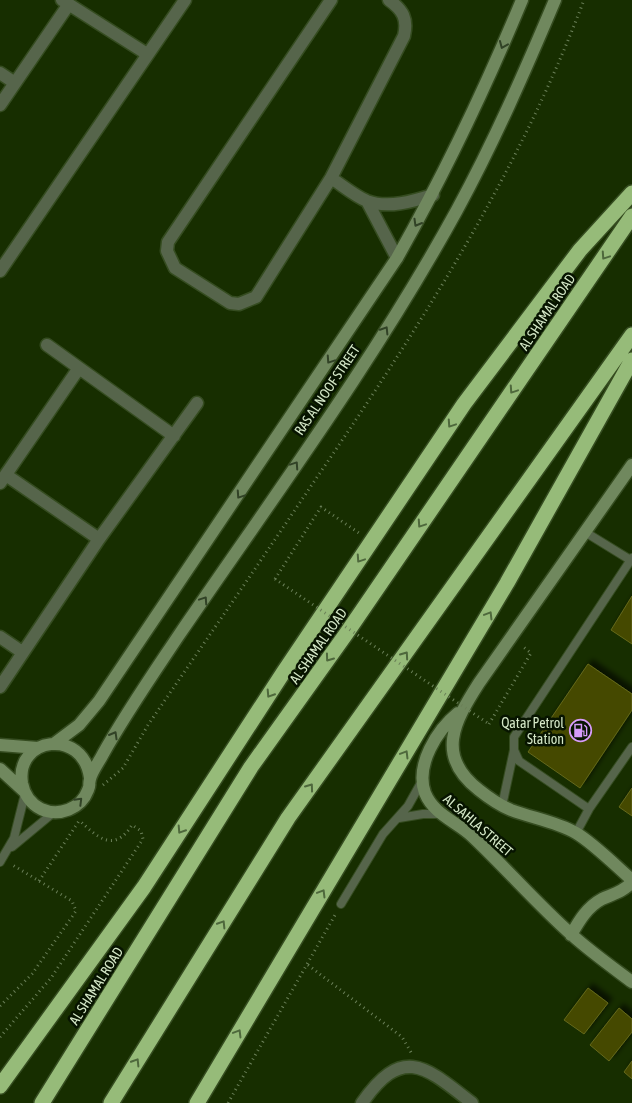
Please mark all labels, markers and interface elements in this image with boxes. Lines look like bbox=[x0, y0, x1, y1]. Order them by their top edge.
one-way arrow bbox=[499, 40, 510, 49]
one-way arrow bbox=[414, 217, 424, 226]
one-way arrow bbox=[601, 251, 611, 260]
street label: AL SHAMAL ROAD bbox=[516, 271, 578, 353]
one-way arrow bbox=[378, 326, 388, 335]
street label: RAS AL NOOF STREET bbox=[291, 342, 363, 438]
one-way arrow bbox=[327, 354, 336, 363]
one-way arrow bbox=[510, 384, 519, 394]
one-way arrow bbox=[448, 418, 457, 428]
one-way arrow bbox=[289, 462, 298, 471]
one-way arrow bbox=[237, 489, 246, 499]
one-way arrow bbox=[418, 519, 427, 528]
one-way arrow bbox=[357, 553, 366, 562]
one-way arrow bbox=[198, 596, 207, 606]
street label: AL SHAMAL ROAD bbox=[286, 605, 350, 687]
one-way arrow bbox=[482, 611, 492, 620]
one-way arrow bbox=[399, 651, 408, 661]
one-way arrow bbox=[326, 652, 335, 662]
one-way arrow bbox=[266, 688, 276, 697]
place label: Qatar Petrol Station bbox=[501, 715, 564, 747]
fuel station icon: Qatar Petrol Station bbox=[568, 719, 592, 743]
one-way arrow bbox=[108, 732, 118, 741]
one-way arrow bbox=[399, 750, 409, 759]
one-way arrow bbox=[304, 783, 313, 793]
street label: AL SAHLA STREET bbox=[440, 791, 516, 859]
one-way arrow bbox=[73, 798, 82, 807]
one-way arrow bbox=[178, 824, 187, 834]
one-way arrow bbox=[315, 890, 325, 899]
one-way arrow bbox=[216, 920, 226, 929]
street label: AL SHAMAL ROAD bbox=[66, 944, 126, 1028]
one-way arrow bbox=[231, 1029, 241, 1038]
one-way arrow bbox=[130, 1058, 140, 1067]

